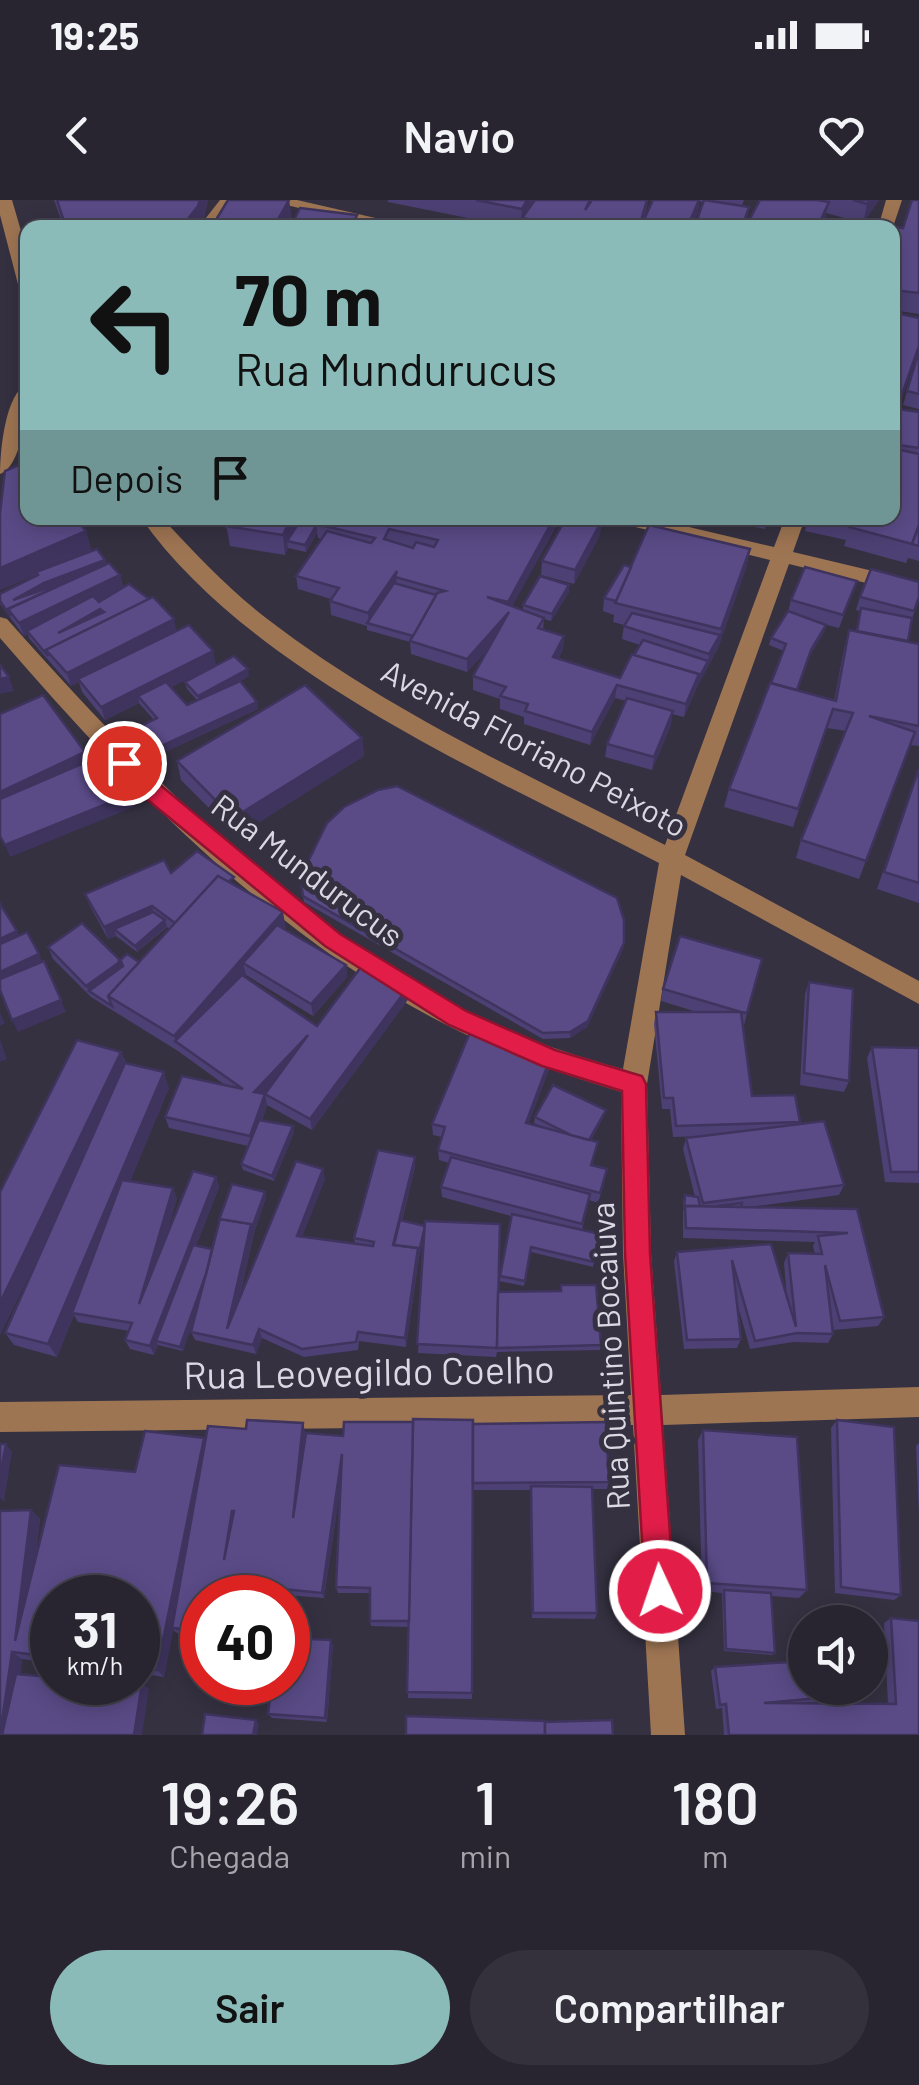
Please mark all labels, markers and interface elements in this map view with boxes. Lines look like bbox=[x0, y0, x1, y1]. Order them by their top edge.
text: 19:25 bbox=[50, 12, 139, 58]
icon: back bbox=[50, 108, 105, 163]
text: Navio bbox=[403, 108, 516, 162]
icon: heart bbox=[814, 108, 869, 163]
text: 70 m bbox=[235, 256, 382, 340]
icon: left bbox=[70, 260, 200, 390]
text: Rua Mundurucus bbox=[235, 341, 557, 395]
icon: arrive bbox=[203, 450, 258, 505]
text: Depois bbox=[70, 455, 183, 501]
street label: Avenida Floriano Peixoto bbox=[376, 651, 694, 844]
pin bbox=[82, 721, 167, 806]
icon: arrive bbox=[97, 736, 152, 791]
street label: Rua Mundurucus bbox=[205, 785, 411, 954]
street label: Rua Quintino Bocaiuva bbox=[582, 1201, 636, 1511]
street label: Rua Leovegildo Coelho bbox=[183, 1345, 555, 1397]
position arrow bbox=[608, 1539, 712, 1643]
speed limit sign: 40 bbox=[180, 1575, 310, 1705]
text: 31 bbox=[73, 1598, 117, 1658]
map controls bbox=[788, 1605, 888, 1705]
button: sound bbox=[788, 1605, 888, 1705]
text: km/h bbox=[67, 1650, 123, 1680]
text: 19:26 bbox=[160, 1765, 299, 1837]
text: 1 bbox=[475, 1765, 496, 1837]
text: 180 bbox=[671, 1765, 759, 1837]
text: Chegada bbox=[169, 1836, 290, 1874]
text: min bbox=[459, 1836, 511, 1874]
text: m bbox=[702, 1836, 728, 1874]
button: Sair bbox=[50, 1950, 450, 2065]
button: Compartilhar bbox=[470, 1950, 869, 2065]

